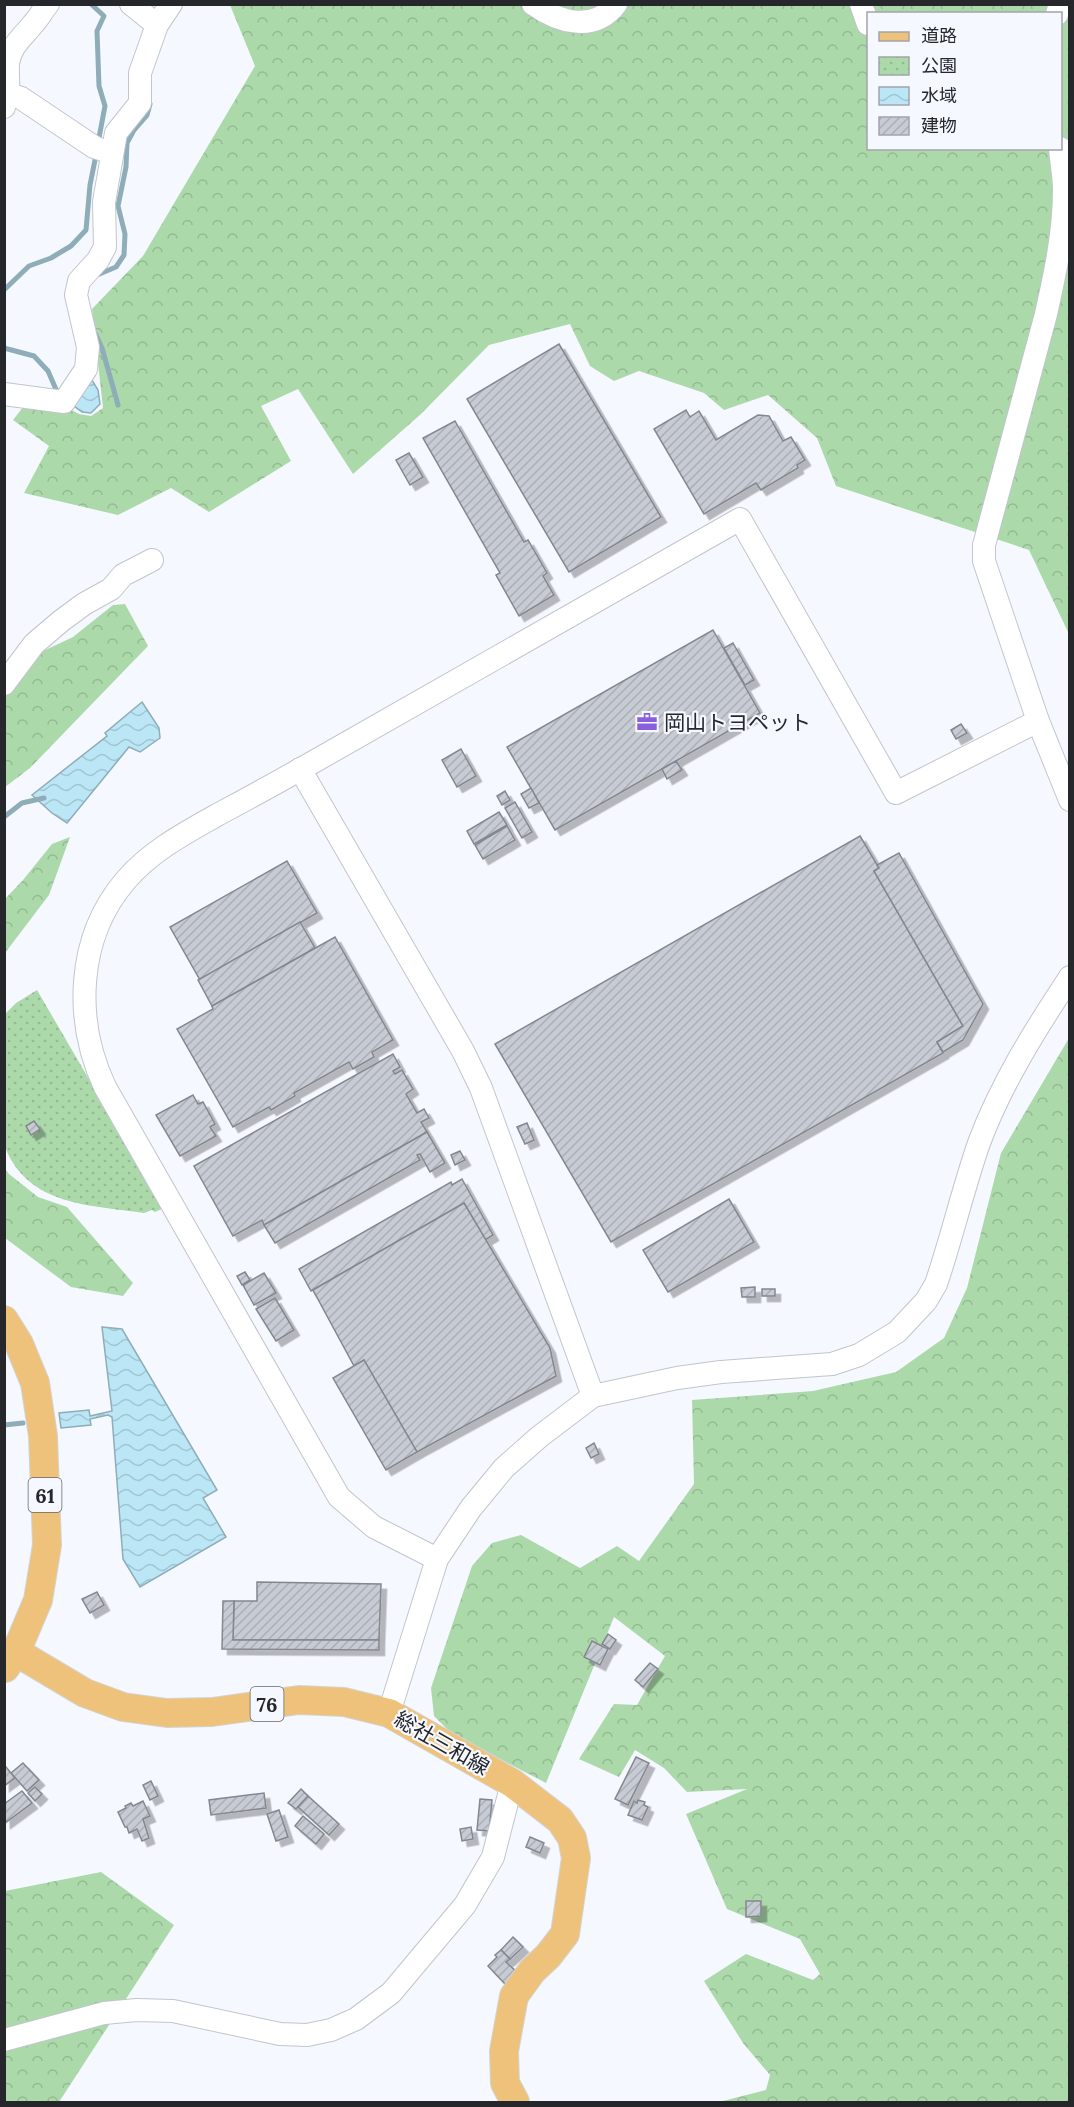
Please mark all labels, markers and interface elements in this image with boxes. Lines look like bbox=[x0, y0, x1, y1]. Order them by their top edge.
legend bbox=[867, 12, 1062, 150]
text: 道路 bbox=[921, 24, 957, 47]
text: 公園 bbox=[921, 54, 957, 77]
text: 水域 bbox=[921, 84, 957, 107]
text: 建物 bbox=[921, 114, 957, 137]
place label: 岡山トヨペット bbox=[664, 709, 811, 736]
office icon: 岡山トヨペット bbox=[635, 710, 659, 734]
road number: 61 bbox=[28, 1478, 62, 1512]
road number: 76 bbox=[250, 1687, 284, 1721]
street label: 総社三和線 bbox=[390, 1705, 494, 1781]

